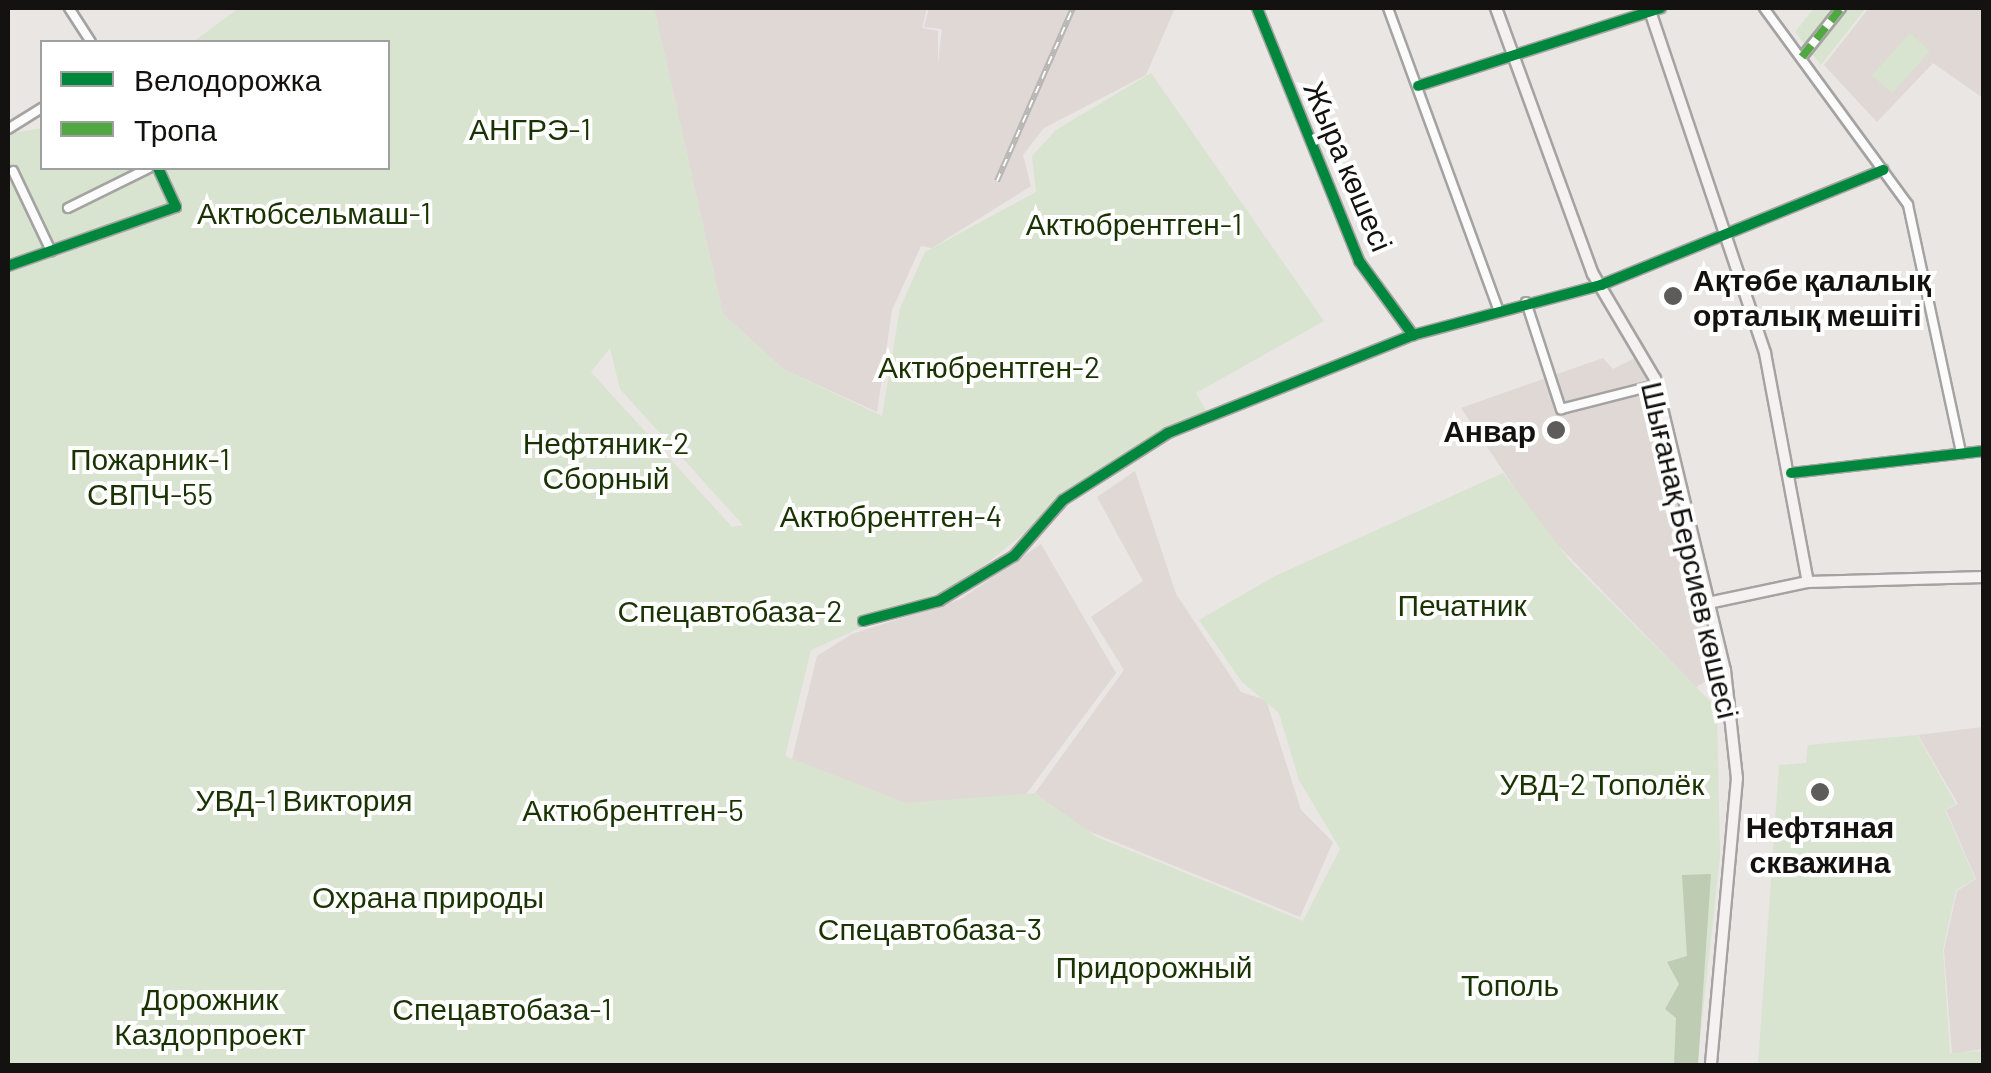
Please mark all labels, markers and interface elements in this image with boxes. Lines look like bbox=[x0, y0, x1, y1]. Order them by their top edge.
legend bbox=[40, 40, 390, 170]
text: Велодорожка bbox=[134, 61, 321, 97]
street label: Жыра көшесі bbox=[1297, 76, 1401, 256]
park label: АНГРЭ-1 bbox=[469, 110, 591, 146]
text: Тропа bbox=[134, 111, 217, 147]
park label: Актюбсельмаш-1 bbox=[197, 194, 431, 230]
park label: Актюбрентген-1 bbox=[1026, 205, 1242, 241]
place label: Ақтөбе қалалық орталық мешіті bbox=[1693, 261, 1931, 332]
marker: Ақтөбе қалалық орталық мешіті bbox=[1662, 285, 1684, 307]
park label: Актюбрентген-2 bbox=[878, 348, 1100, 384]
street label: Шығанақ Берсиев көшесі bbox=[1635, 378, 1747, 722]
place label: Анвар bbox=[1443, 412, 1536, 448]
marker: Анвар bbox=[1545, 419, 1567, 441]
park label: Нефтяник-2 Сборный bbox=[523, 424, 689, 494]
park label: Пожарник-1 СВПЧ-55 bbox=[70, 440, 230, 510]
park label: Актюбрентген-4 bbox=[780, 497, 1002, 533]
park label: Печатник bbox=[1397, 586, 1527, 622]
park label: Спецавтобаза-2 bbox=[617, 592, 843, 628]
park label: УВД-2 Тополёк bbox=[1500, 765, 1704, 801]
park label: УВД-1 Виктория bbox=[195, 781, 413, 817]
marker: Нефтяная скважина bbox=[1809, 781, 1831, 803]
park label: Актюбрентген-5 bbox=[522, 791, 744, 827]
place label: Нефтяная скважина bbox=[1746, 808, 1894, 878]
park label: Охрана природы bbox=[312, 878, 544, 914]
park label: Спецавтобаза-3 bbox=[818, 910, 1042, 946]
park label: Придорожный bbox=[1055, 948, 1253, 984]
park label: Тополь bbox=[1461, 966, 1559, 1002]
park label: Дорожник Каздорпроект bbox=[114, 980, 306, 1050]
park label: Спецавтобаза-1 bbox=[392, 990, 612, 1026]

